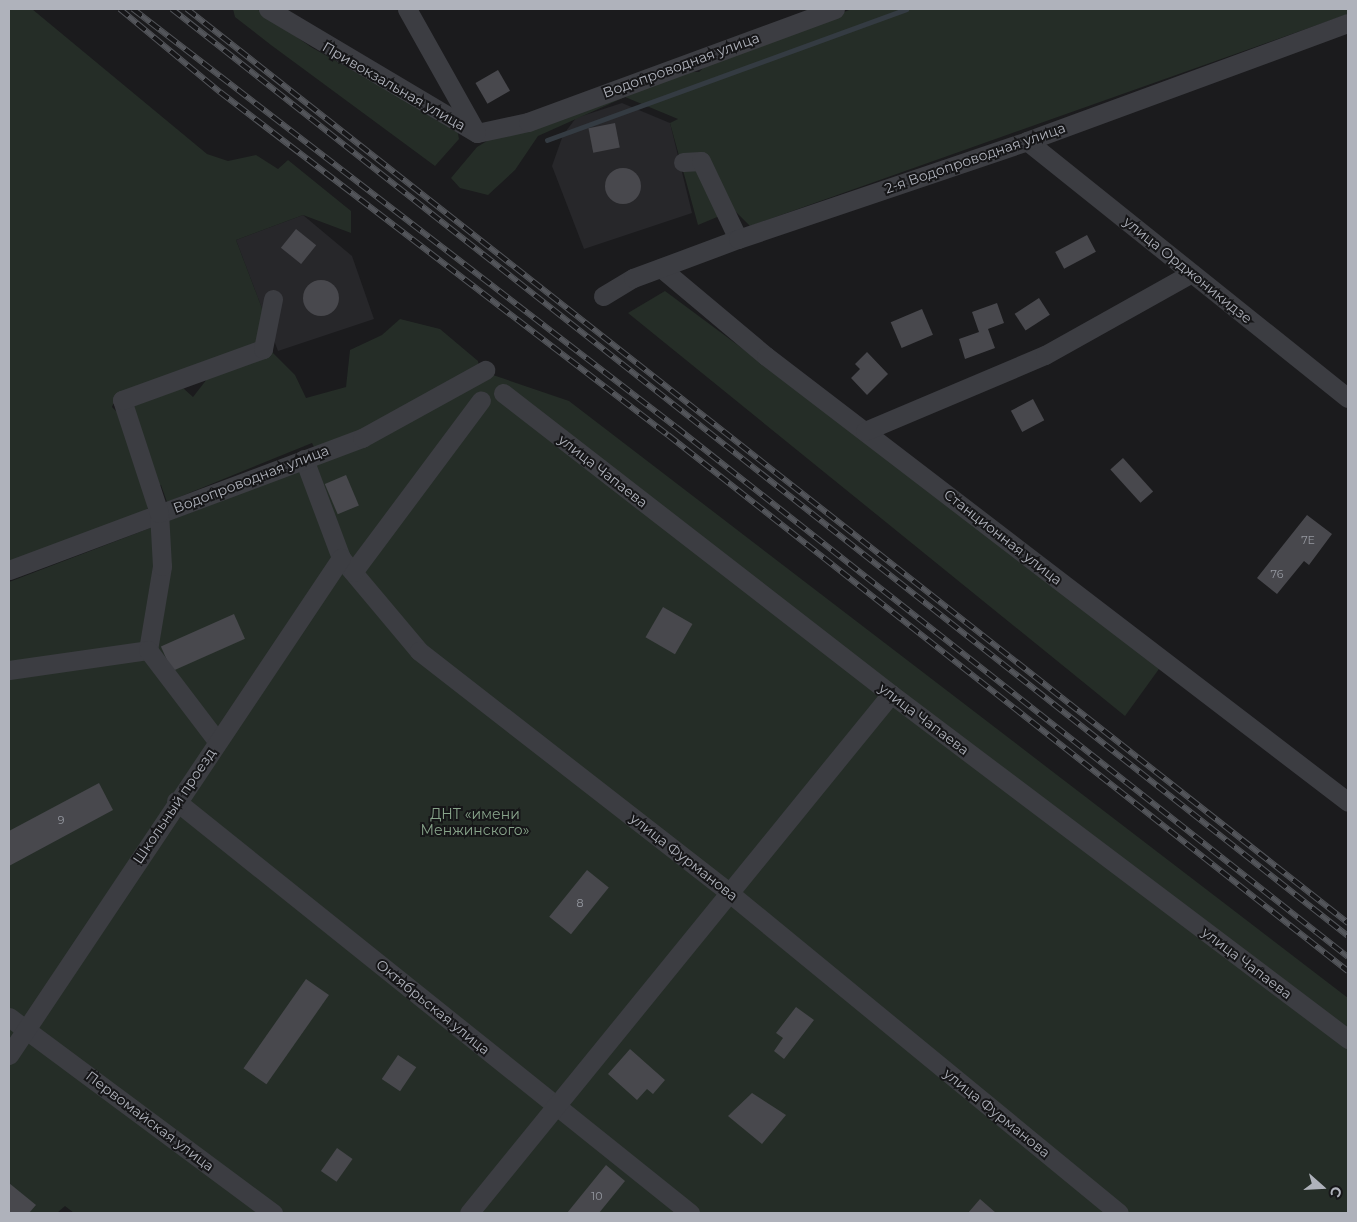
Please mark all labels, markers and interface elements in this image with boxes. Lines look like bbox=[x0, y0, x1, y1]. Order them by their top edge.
street label: Водопроводная улица bbox=[600, 29, 762, 101]
street label: Привокзальная улица bbox=[320, 38, 468, 134]
street label: 2-я Водопроводная улица bbox=[882, 119, 1068, 197]
street label: улица Орджоникидзе bbox=[1120, 213, 1256, 327]
street label: улица Чапаева bbox=[555, 431, 651, 511]
street label: Водопроводная улица bbox=[171, 442, 331, 516]
street label: Станционная улица bbox=[941, 486, 1065, 588]
house number: 7Е bbox=[1301, 533, 1315, 547]
house number: 76 bbox=[1271, 567, 1283, 581]
street label: улица Чапаева bbox=[876, 680, 972, 758]
street label: Школьный проезд bbox=[129, 745, 219, 867]
park label: ДНТ «имени Менжинского» bbox=[421, 806, 529, 839]
street label: улица Фурманова bbox=[627, 810, 741, 904]
house number: 9 bbox=[58, 813, 64, 827]
house number: 8 bbox=[576, 896, 584, 910]
street label: улица Чапаева bbox=[1199, 924, 1295, 1002]
street label: Октябрьская улица bbox=[373, 956, 493, 1058]
street label: улица Фурманова bbox=[940, 1065, 1054, 1161]
street label: Первомайская улица bbox=[83, 1067, 217, 1175]
north arrow bbox=[1297, 1162, 1347, 1212]
text: С bbox=[1326, 1184, 1346, 1200]
house number: 10 bbox=[591, 1189, 603, 1203]

